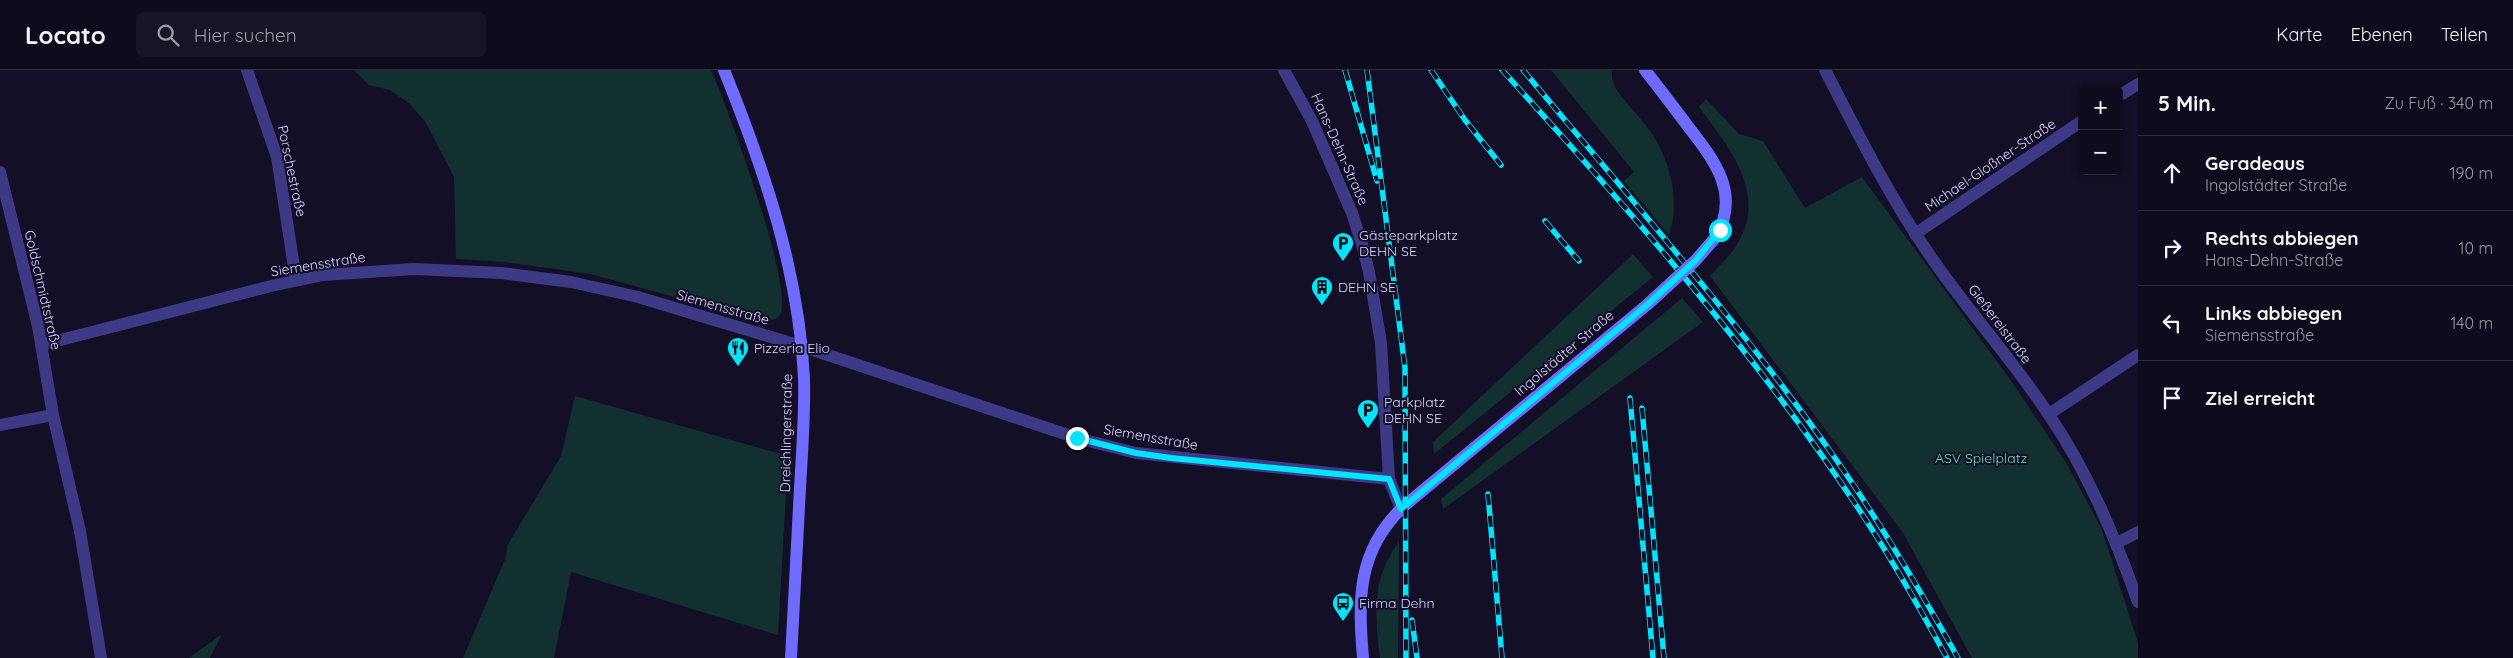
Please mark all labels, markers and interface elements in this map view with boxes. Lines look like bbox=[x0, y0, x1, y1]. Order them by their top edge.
search box bbox=[136, 12, 486, 57]
text: Locato bbox=[25, 20, 106, 50]
icon: search bbox=[154, 21, 182, 49]
text: Hier suchen bbox=[194, 23, 297, 47]
text: Karte bbox=[2276, 23, 2322, 46]
text: Ebenen bbox=[2350, 23, 2413, 46]
text: Teilen bbox=[2441, 23, 2488, 46]
map controls bbox=[2078, 85, 2123, 175]
button: + bbox=[2078, 85, 2123, 130]
street label: Hans-Dehn-Straße bbox=[1307, 90, 1373, 208]
text: 5 Min. bbox=[2158, 90, 2216, 116]
text: Zu Fuß · 340 m bbox=[2385, 93, 2493, 113]
street label: Michael-Gloßner-Straße bbox=[1921, 114, 2059, 216]
street label: Porschestraße bbox=[274, 124, 311, 219]
button: − bbox=[2078, 130, 2123, 175]
text: Geradeaus bbox=[2205, 151, 2305, 175]
icon: ahead bbox=[2158, 159, 2186, 187]
text: 190 m bbox=[2450, 163, 2493, 183]
text: Ingolstädter Straße bbox=[2205, 175, 2347, 195]
route start bbox=[1709, 219, 1732, 242]
place label: Gästeparkplatz DEHN SE bbox=[1359, 226, 1458, 260]
text: Rechts abbiegen bbox=[2205, 226, 2358, 250]
street label: Goldschmidtstraße bbox=[20, 228, 66, 352]
parking icon: Gästeparkplatz DEHN SE bbox=[1331, 231, 1355, 262]
icon: right bbox=[2158, 234, 2186, 262]
text: 10 m bbox=[2459, 238, 2493, 258]
street label: Siemensstraße bbox=[269, 248, 367, 280]
text: Hans-Dehn-Straße bbox=[2205, 250, 2343, 270]
building icon: DEHN SE bbox=[1310, 275, 1334, 306]
place label: DEHN SE bbox=[1338, 278, 1396, 296]
street label: Gießereistraße bbox=[1964, 281, 2036, 367]
street label: Siemensstraße bbox=[675, 285, 771, 329]
text: Links abbiegen bbox=[2205, 301, 2342, 325]
street label: Ingolstädter Straße bbox=[1511, 306, 1618, 400]
icon: left bbox=[2158, 309, 2186, 337]
text: 140 m bbox=[2450, 313, 2493, 333]
text: Siemensstraße bbox=[2205, 325, 2314, 345]
restaurant icon: Pizzeria Elio bbox=[726, 336, 750, 367]
place label: Pizzeria Elio bbox=[754, 339, 830, 357]
street label: Dreichlingerstraße bbox=[776, 373, 796, 493]
icon: arrive bbox=[2158, 384, 2186, 412]
text: Ziel erreicht bbox=[2205, 386, 2315, 410]
place label: Parkplatz DEHN SE bbox=[1384, 393, 1446, 427]
parking icon: Parkplatz DEHN SE bbox=[1356, 398, 1380, 429]
street label: Siemensstraße bbox=[1102, 420, 1200, 454]
route end bbox=[1066, 427, 1089, 450]
park label: ASV Spielplatz bbox=[1935, 449, 2027, 467]
bus stop icon: Firma Dehn bbox=[1331, 591, 1355, 622]
place label: Firma Dehn bbox=[1359, 594, 1435, 612]

